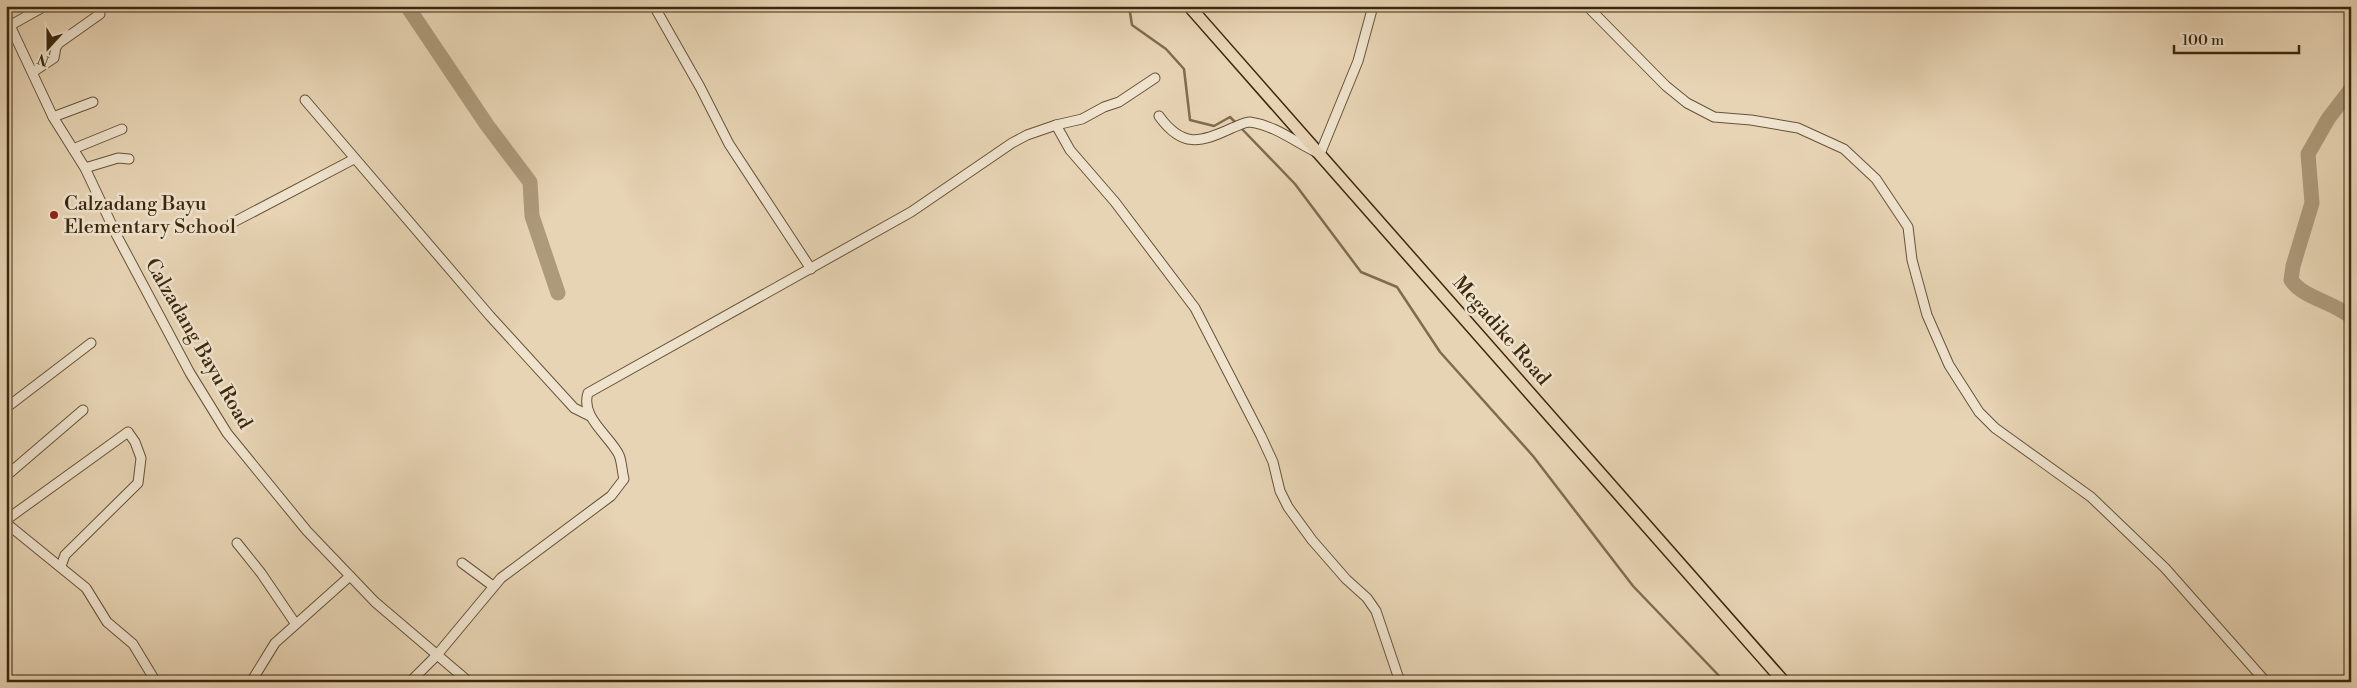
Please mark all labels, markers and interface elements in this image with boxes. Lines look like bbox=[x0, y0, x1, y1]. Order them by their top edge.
north arrow bbox=[22, 22, 72, 72]
scale bar bbox=[2174, 22, 2300, 54]
text: 100 m bbox=[2182, 31, 2224, 50]
text: N bbox=[35, 49, 52, 70]
place label: Calzadang Bayu Elementary School bbox=[64, 192, 236, 240]
marker: Calzadang Bayu Elementary School bbox=[48, 209, 60, 221]
street label: Calzadang Bayu Road bbox=[139, 254, 257, 434]
street label: Megadike Road bbox=[1447, 271, 1556, 391]

